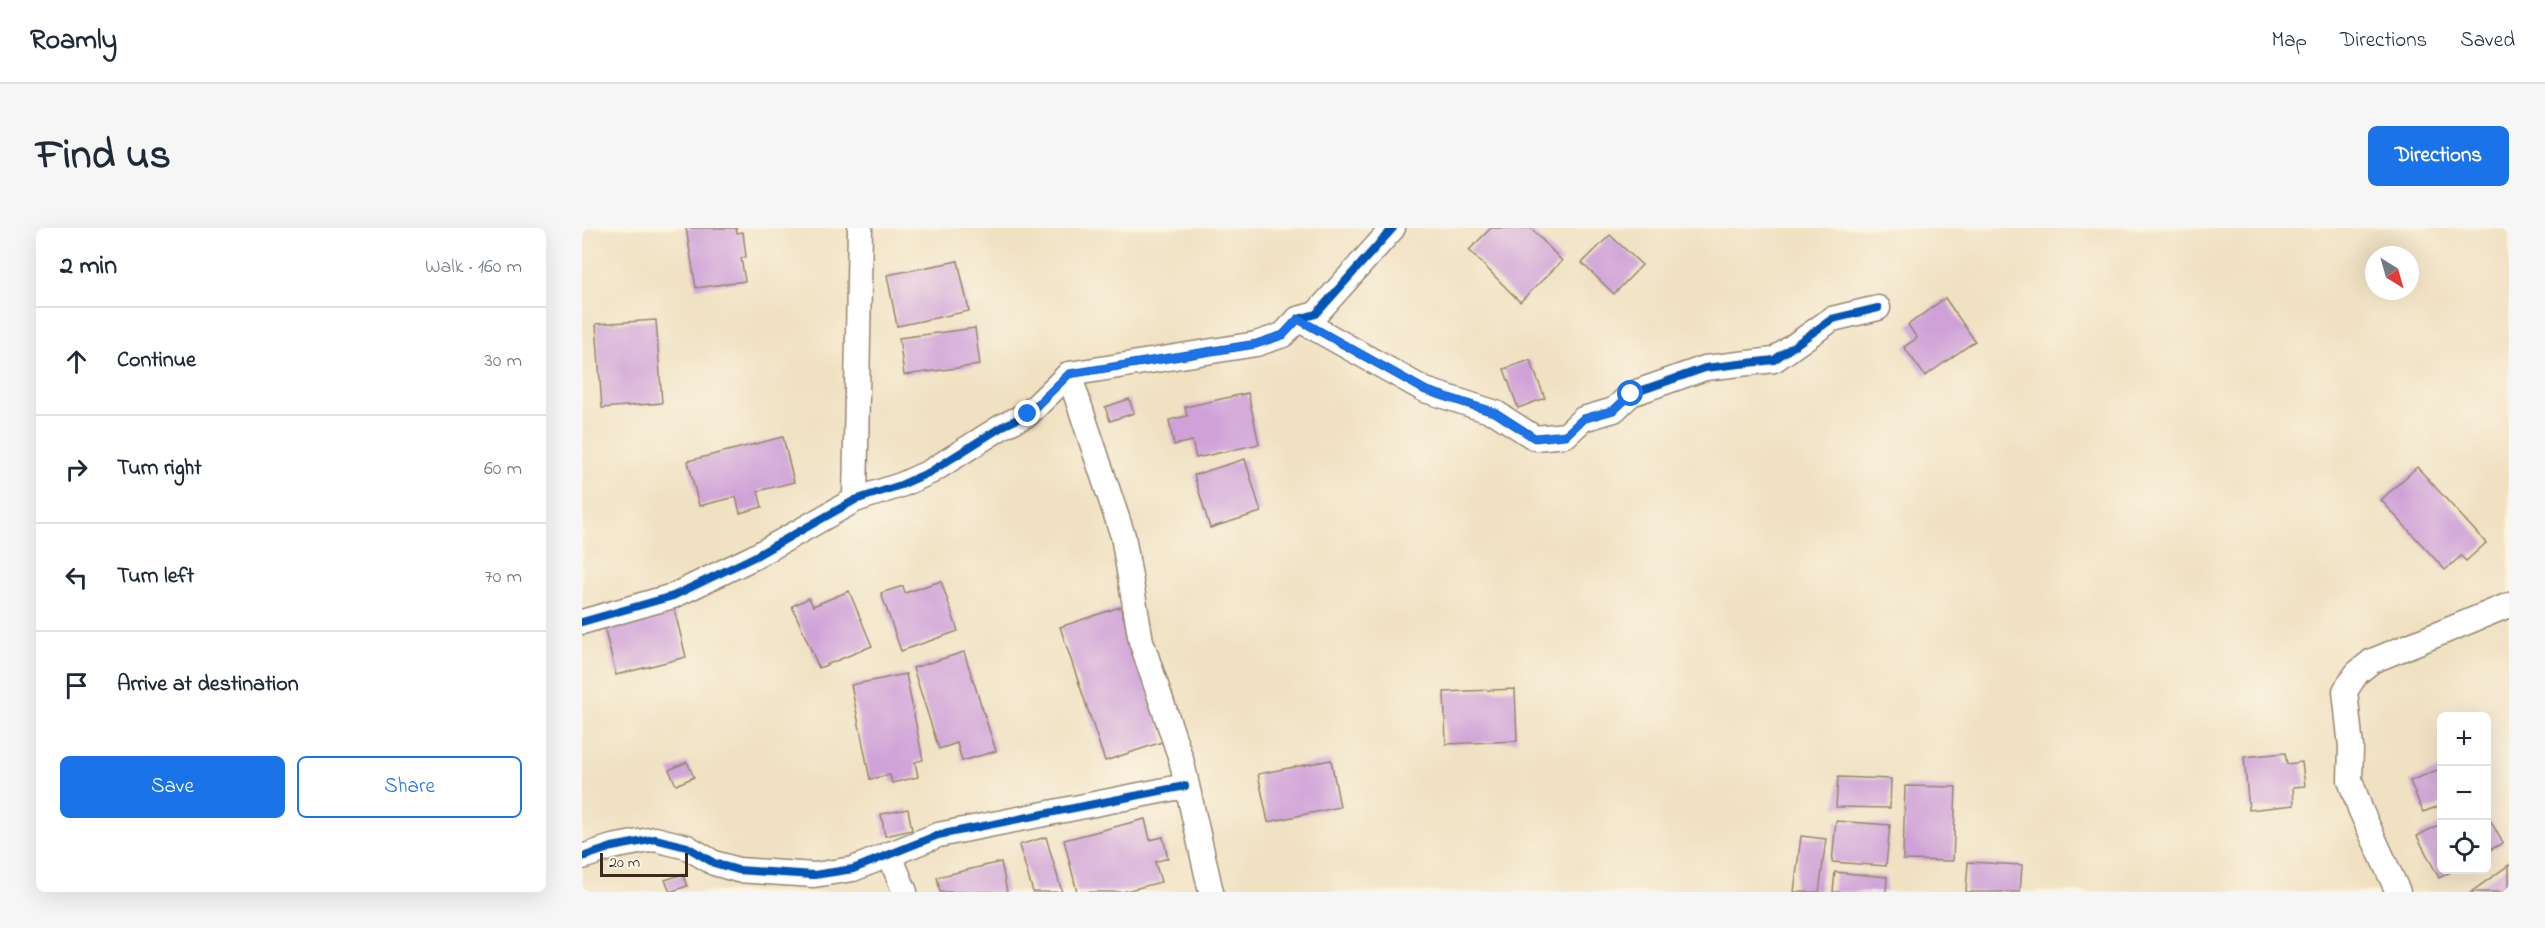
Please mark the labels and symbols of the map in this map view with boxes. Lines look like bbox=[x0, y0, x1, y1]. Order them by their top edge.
north arrow bbox=[2365, 246, 2419, 300]
route start bbox=[1617, 380, 1643, 406]
route end bbox=[1014, 400, 1040, 426]
scale bar bbox=[600, 850, 688, 878]

